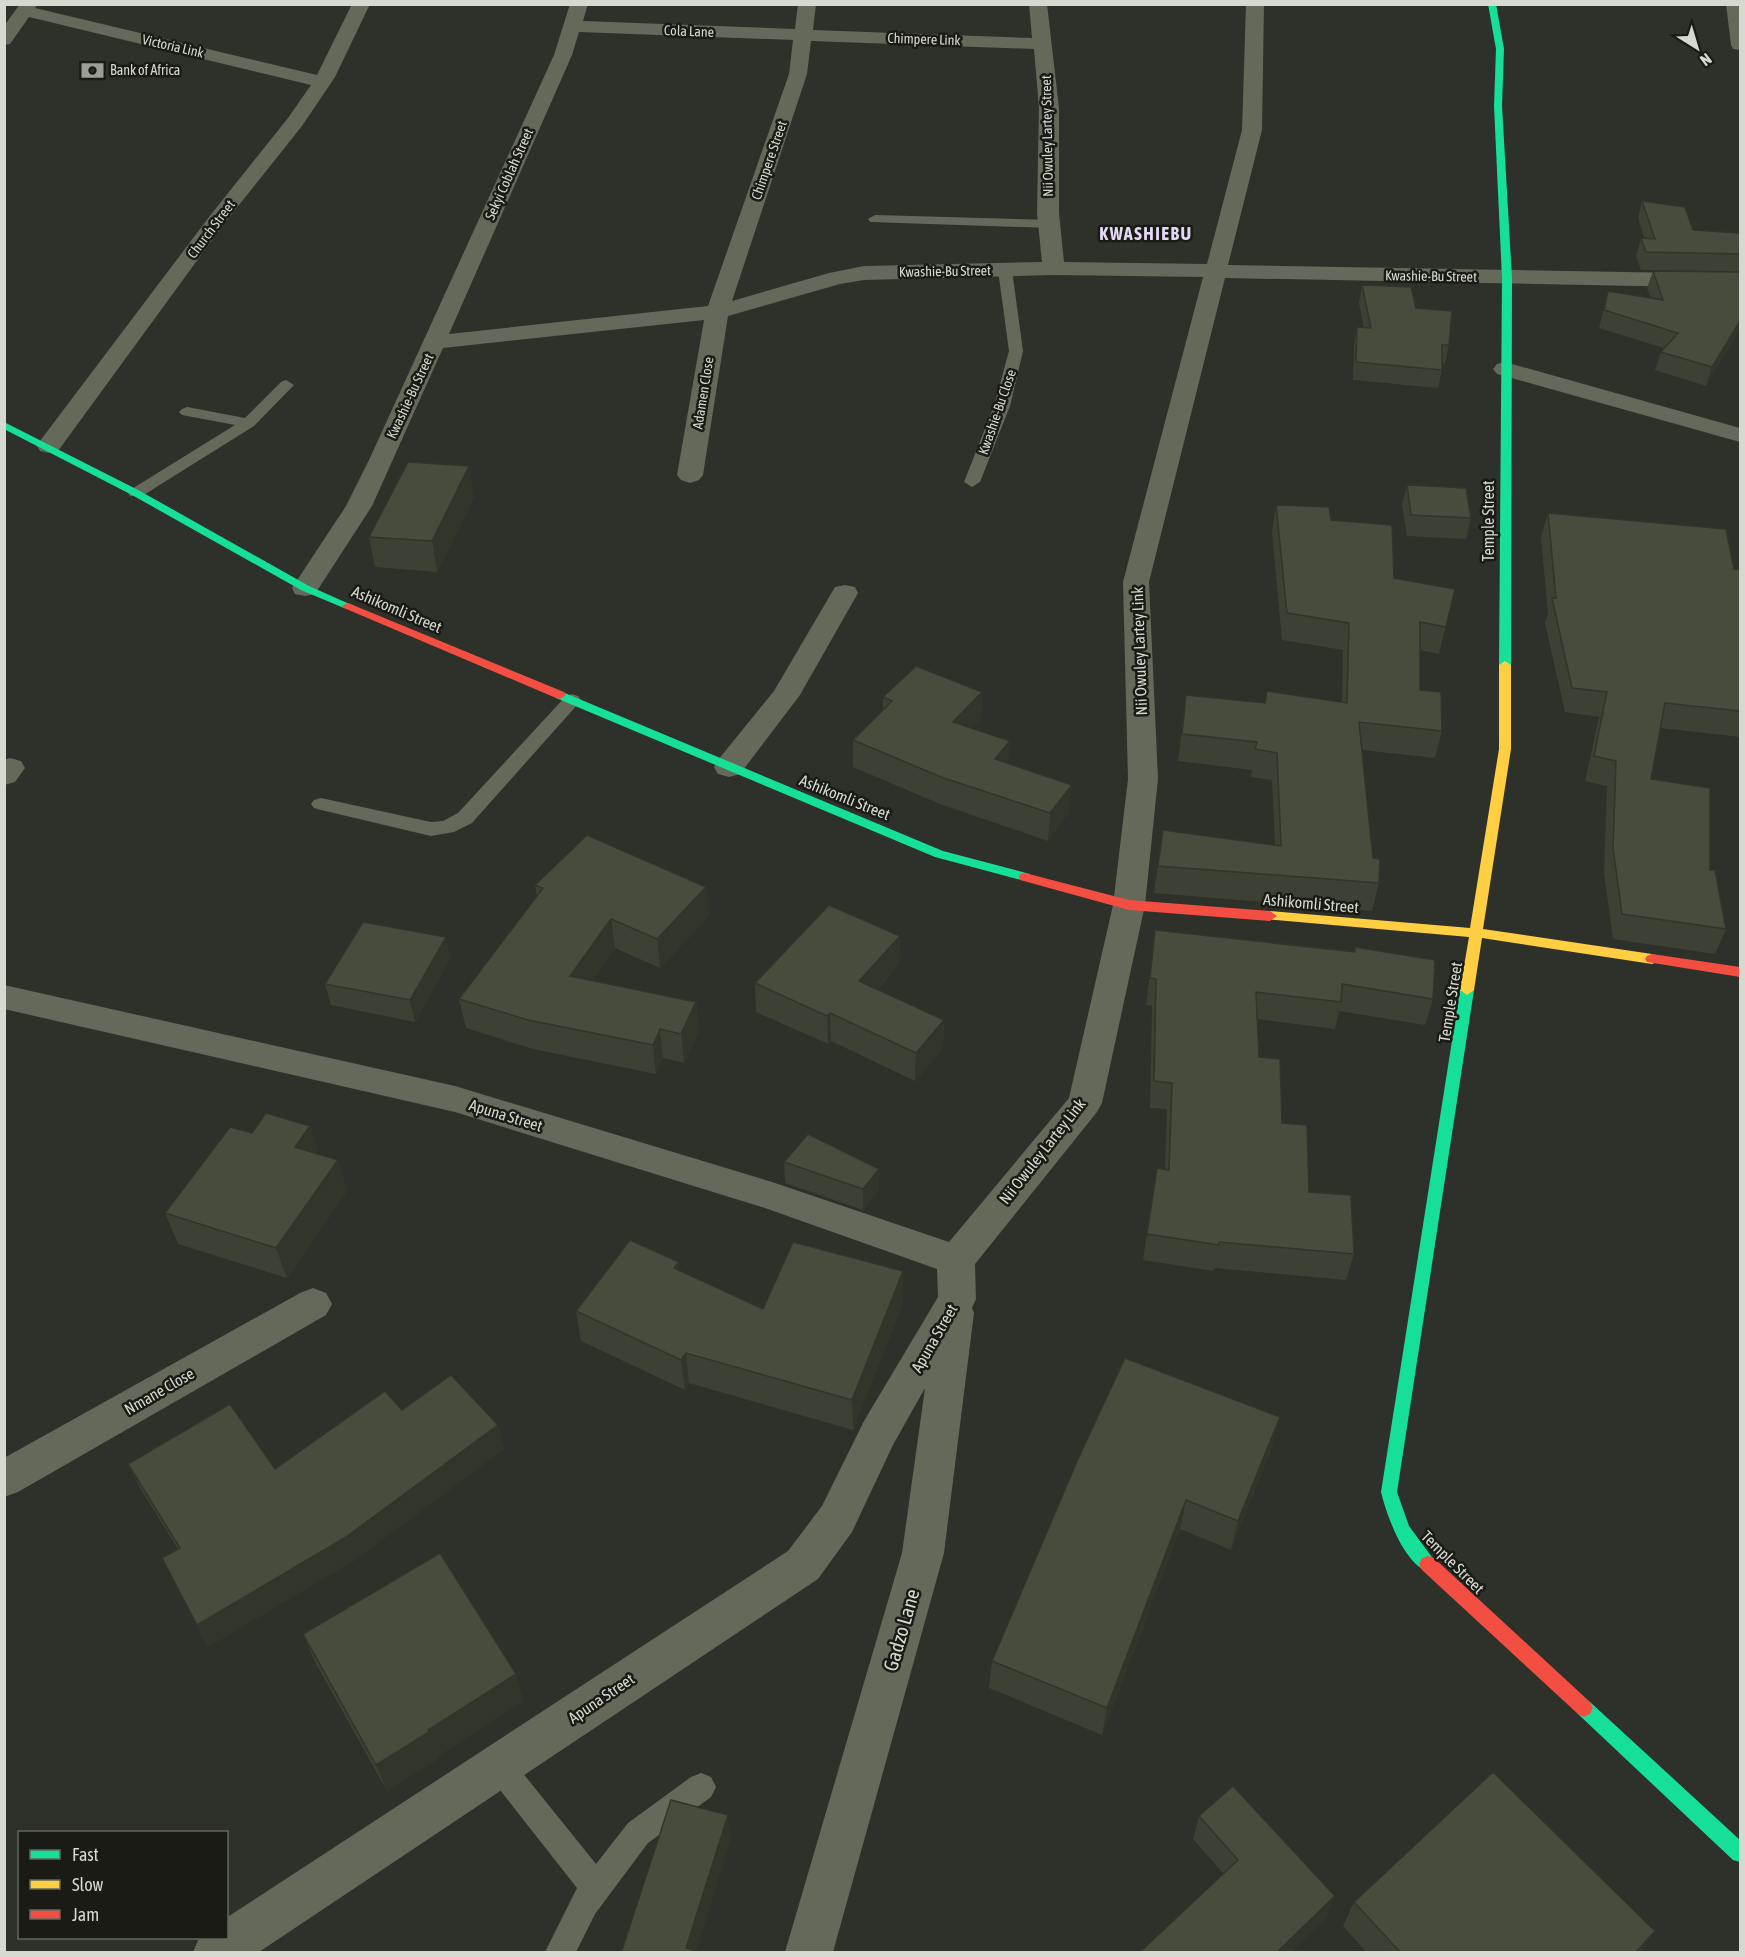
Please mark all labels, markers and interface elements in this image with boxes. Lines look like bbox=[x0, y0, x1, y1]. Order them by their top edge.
north arrow bbox=[1667, 18, 1727, 78]
street label: Cola Lane bbox=[664, 22, 714, 40]
street label: Chimpere Link bbox=[887, 30, 961, 48]
street label: Victoria Link bbox=[140, 31, 206, 61]
text: N bbox=[1697, 50, 1715, 70]
bank icon: Bank of Africa bbox=[79, 57, 105, 83]
place label: Bank of Africa bbox=[110, 62, 180, 78]
street label: Nii Owuley Lartey Street bbox=[1038, 75, 1056, 197]
street label: Chimpere Street bbox=[748, 118, 790, 202]
street label: Sekyi Coblah Street bbox=[482, 126, 536, 222]
street label: Church Street bbox=[184, 197, 238, 261]
district label: KWASHIEBU bbox=[1099, 223, 1193, 244]
street label: Kwashie-Bu Street bbox=[899, 262, 991, 280]
street label: Kwashie-Bu Street bbox=[1385, 267, 1477, 285]
street label: Kwashie-Bu Street bbox=[383, 351, 437, 441]
street label: Adamen Close bbox=[689, 356, 717, 430]
street label: Kwashie-Bu Close bbox=[975, 367, 1019, 457]
street label: Temple Street bbox=[1479, 480, 1498, 562]
street label: Ashikomli Street bbox=[349, 582, 445, 636]
street label: Nii Owuley Lartey Link bbox=[1128, 586, 1151, 716]
street label: Ashikomli Street bbox=[797, 771, 893, 823]
street label: Ashikomli Street bbox=[1262, 890, 1360, 916]
street label: Temple Street bbox=[1435, 960, 1466, 1044]
street label: Apuna Street bbox=[467, 1095, 545, 1136]
street label: Nii Owuley Lartey Link bbox=[995, 1095, 1090, 1208]
street label: Apuna Street bbox=[907, 1300, 962, 1376]
street label: Nmane Close bbox=[121, 1364, 197, 1418]
street label: Temple Street bbox=[1417, 1527, 1488, 1598]
street label: Gadzo Lane bbox=[878, 1586, 924, 1674]
street label: Apuna Street bbox=[565, 1669, 638, 1727]
legend bbox=[18, 1831, 228, 1939]
text: Fast bbox=[72, 1844, 99, 1865]
text: Slow bbox=[72, 1874, 103, 1895]
text: Jam bbox=[72, 1904, 99, 1925]

